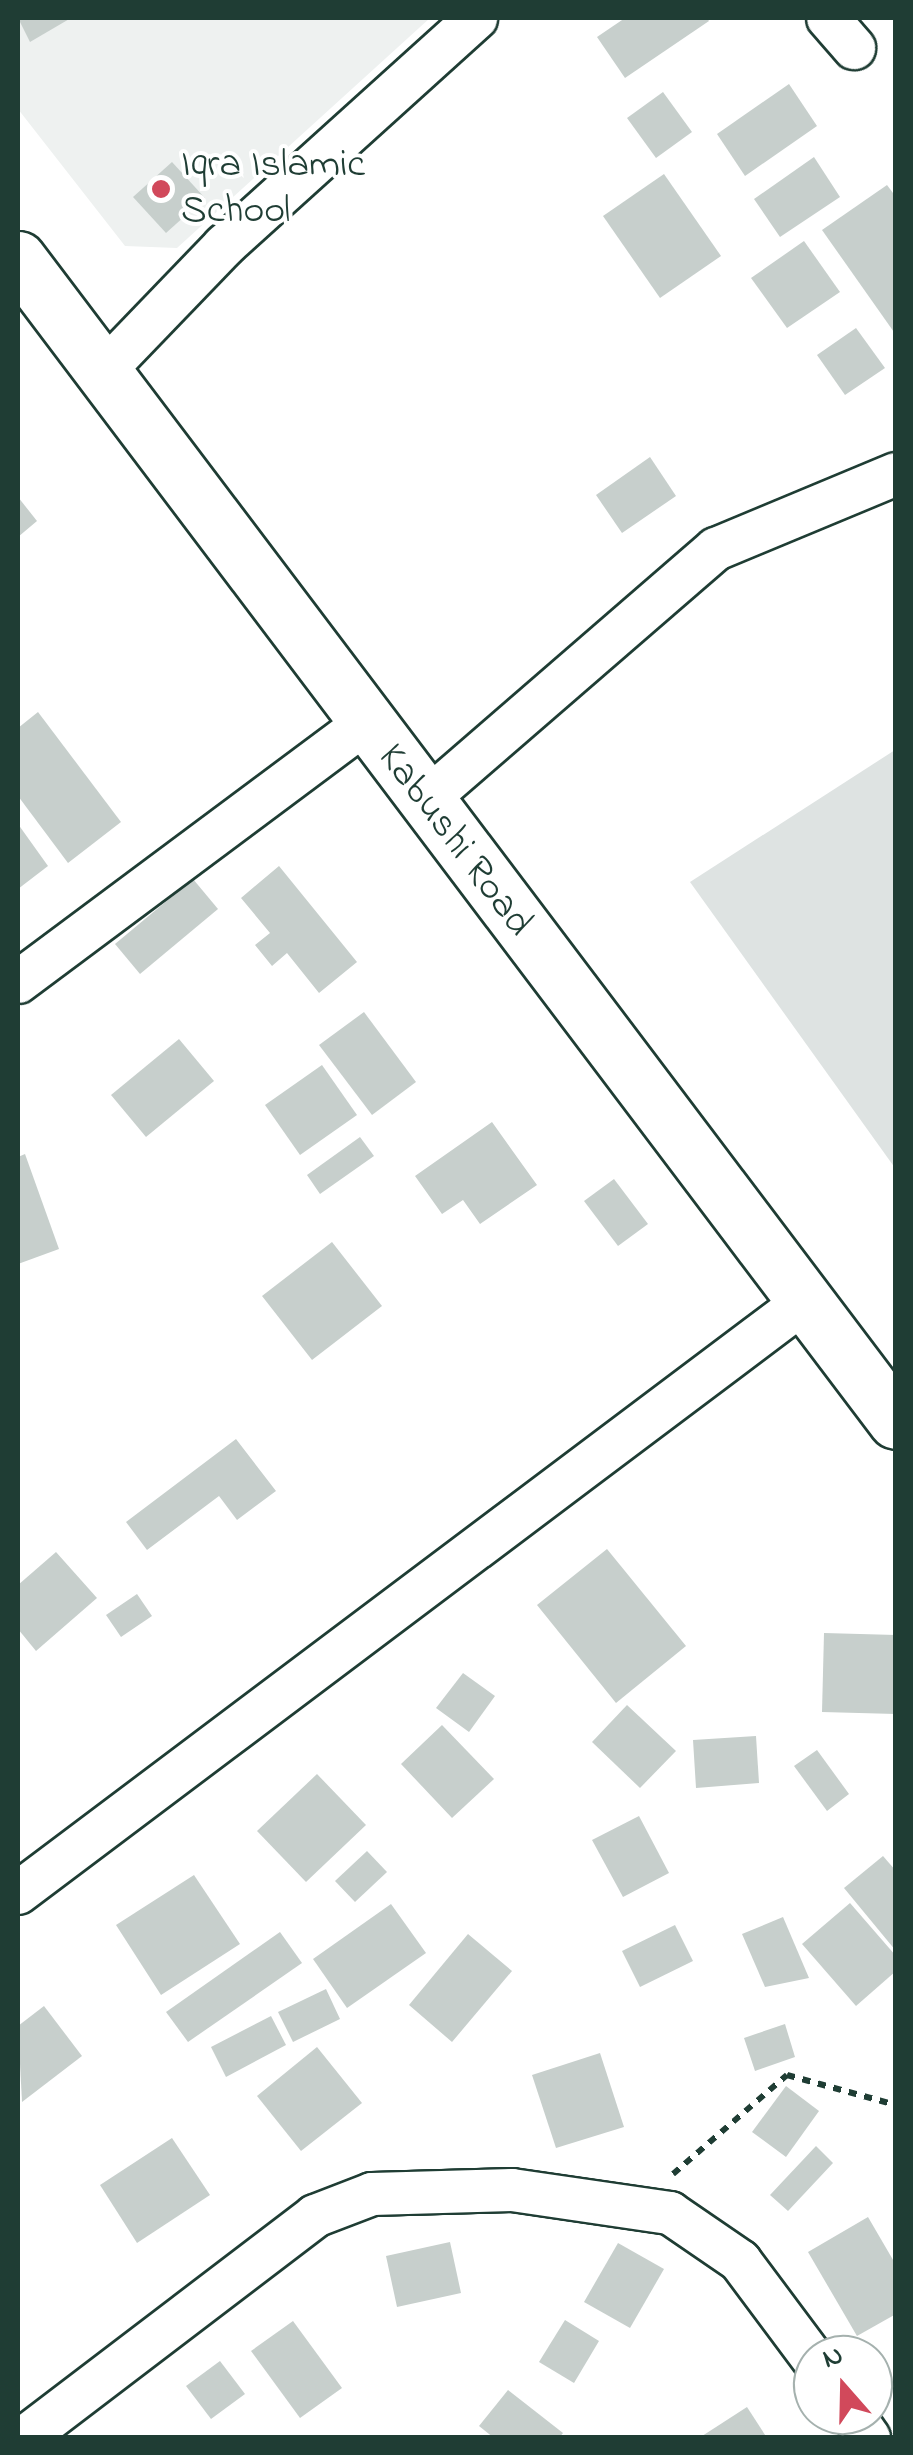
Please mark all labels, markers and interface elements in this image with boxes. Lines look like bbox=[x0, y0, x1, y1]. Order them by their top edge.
place label: Iqra Islamic School bbox=[181, 142, 365, 236]
marker: Iqra Islamic School bbox=[150, 178, 172, 200]
street label: Kabushi Road bbox=[366, 735, 542, 947]
north arrow bbox=[793, 2335, 893, 2435]
text: N bbox=[817, 2336, 849, 2381]

